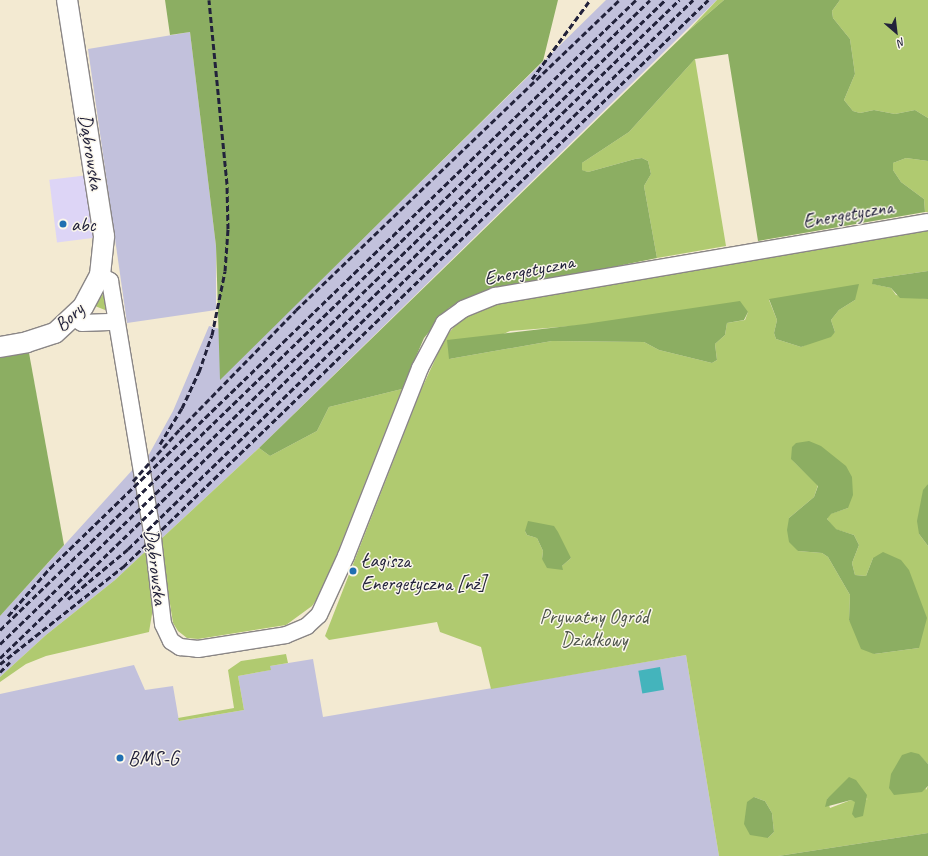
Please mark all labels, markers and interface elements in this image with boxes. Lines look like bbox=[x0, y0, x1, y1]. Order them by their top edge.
north arrow bbox=[876, 12, 916, 52]
text: N bbox=[895, 35, 908, 50]
street label: Dąbrowska bbox=[73, 113, 109, 191]
street label: Energetyczna bbox=[801, 194, 895, 234]
place label: abc bbox=[71, 212, 95, 236]
marker: abc bbox=[58, 219, 68, 229]
street label: Energetyczna bbox=[482, 250, 576, 290]
street label: Bory bbox=[49, 297, 89, 337]
street label: Dąbrowska bbox=[139, 528, 173, 606]
place label: Łagisza Energetyczna [nż] bbox=[361, 548, 486, 595]
marker: Łagisza Energetyczna [nż] bbox=[348, 566, 358, 576]
park label: Prywatny Ogród Działkowy bbox=[539, 604, 649, 651]
place label: BMS-G bbox=[128, 746, 179, 770]
marker: BMS-G bbox=[115, 753, 125, 763]

